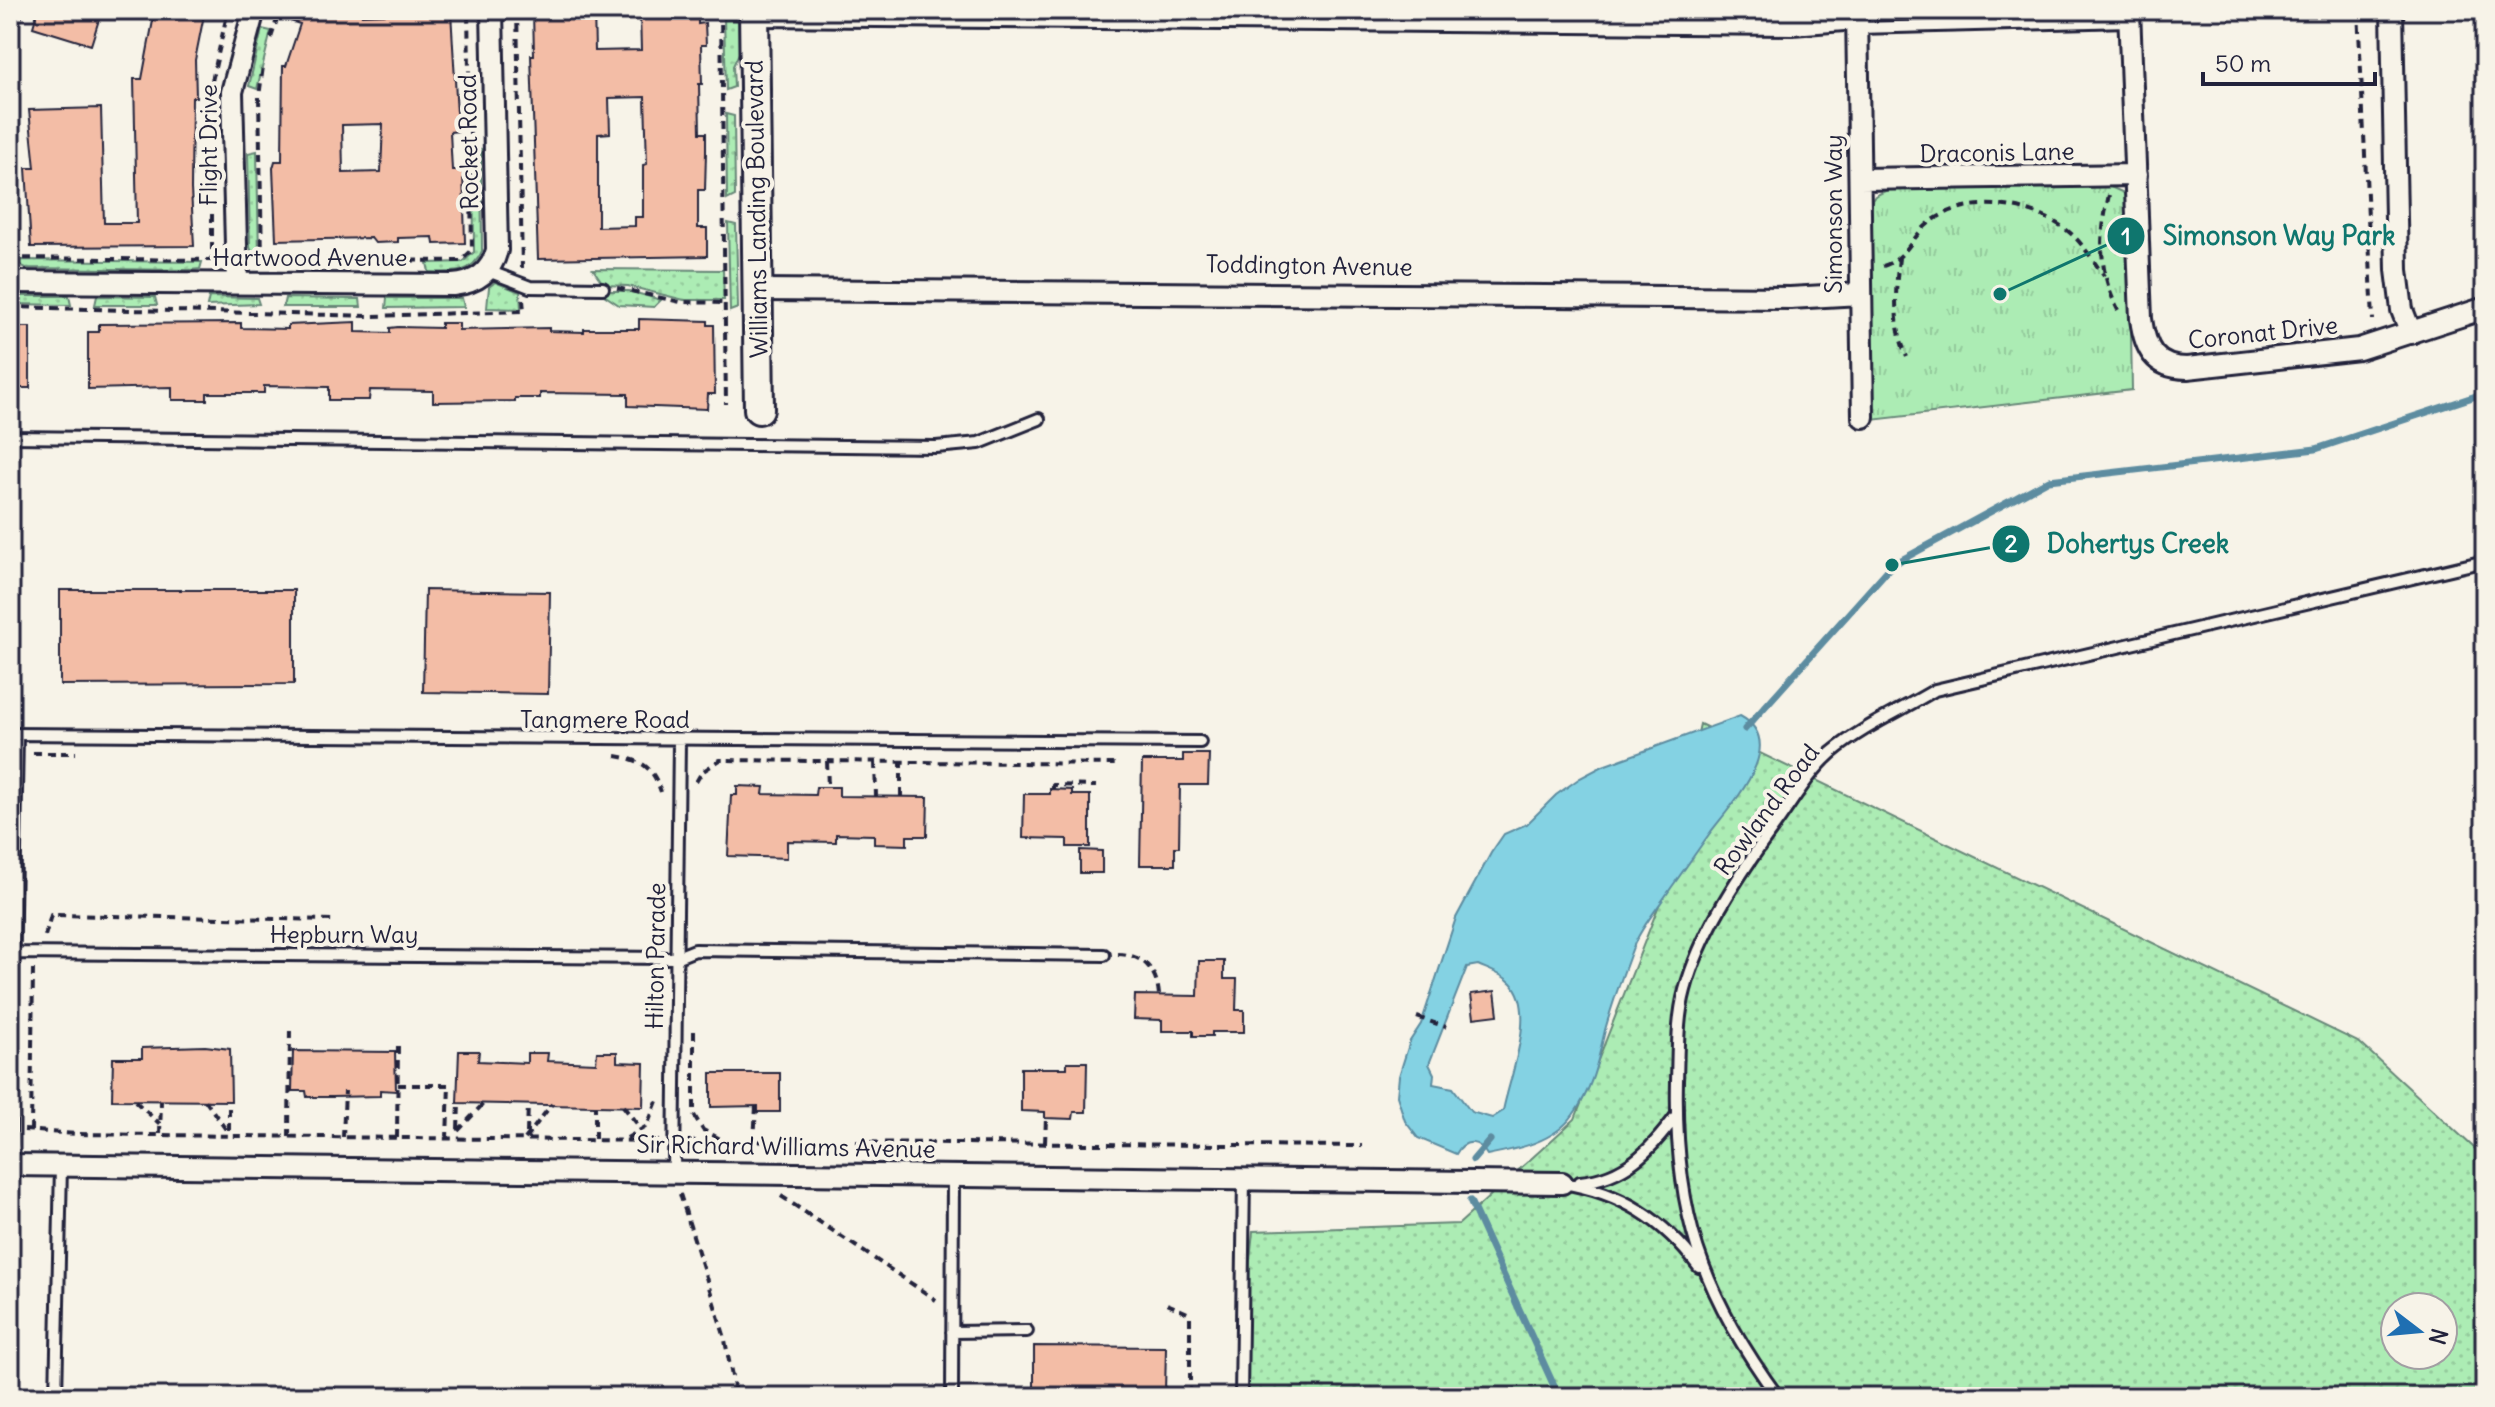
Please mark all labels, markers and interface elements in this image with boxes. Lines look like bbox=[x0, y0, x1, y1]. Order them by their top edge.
scale bar bbox=[2203, 36, 2375, 86]
text: 50 m bbox=[2215, 48, 2271, 78]
street label: Williams Landing Boulevard bbox=[738, 60, 774, 358]
street label: Rocket Road bbox=[452, 74, 484, 210]
street label: Flight Drive bbox=[193, 84, 223, 206]
street label: Simonson Way bbox=[1818, 134, 1848, 294]
street label: Draconis Lane bbox=[1919, 136, 2075, 168]
callout: Simonson Way Park bbox=[2106, 211, 2411, 261]
text: Simonson Way Park bbox=[2163, 219, 2395, 252]
text: 1 bbox=[2121, 221, 2131, 251]
street label: Hartwood Avenue bbox=[213, 242, 407, 272]
street label: Toddington Avenue bbox=[1205, 248, 1413, 282]
street label: Coronat Drive bbox=[2187, 309, 2339, 355]
callout: Dohertys Creek bbox=[1991, 519, 2245, 569]
text: Dohertys Creek bbox=[2047, 527, 2229, 560]
text: 2 bbox=[2004, 528, 2018, 558]
street label: Tangmere Road bbox=[520, 704, 690, 734]
street label: Rowland Road bbox=[1707, 738, 1825, 881]
street label: Hilton Parade bbox=[639, 882, 671, 1030]
street label: Hepburn Way bbox=[270, 919, 418, 949]
street label: Sir Richard Williams Avenue bbox=[636, 1128, 936, 1164]
north arrow bbox=[2379, 1291, 2459, 1371]
text: N bbox=[2423, 1325, 2454, 1348]

